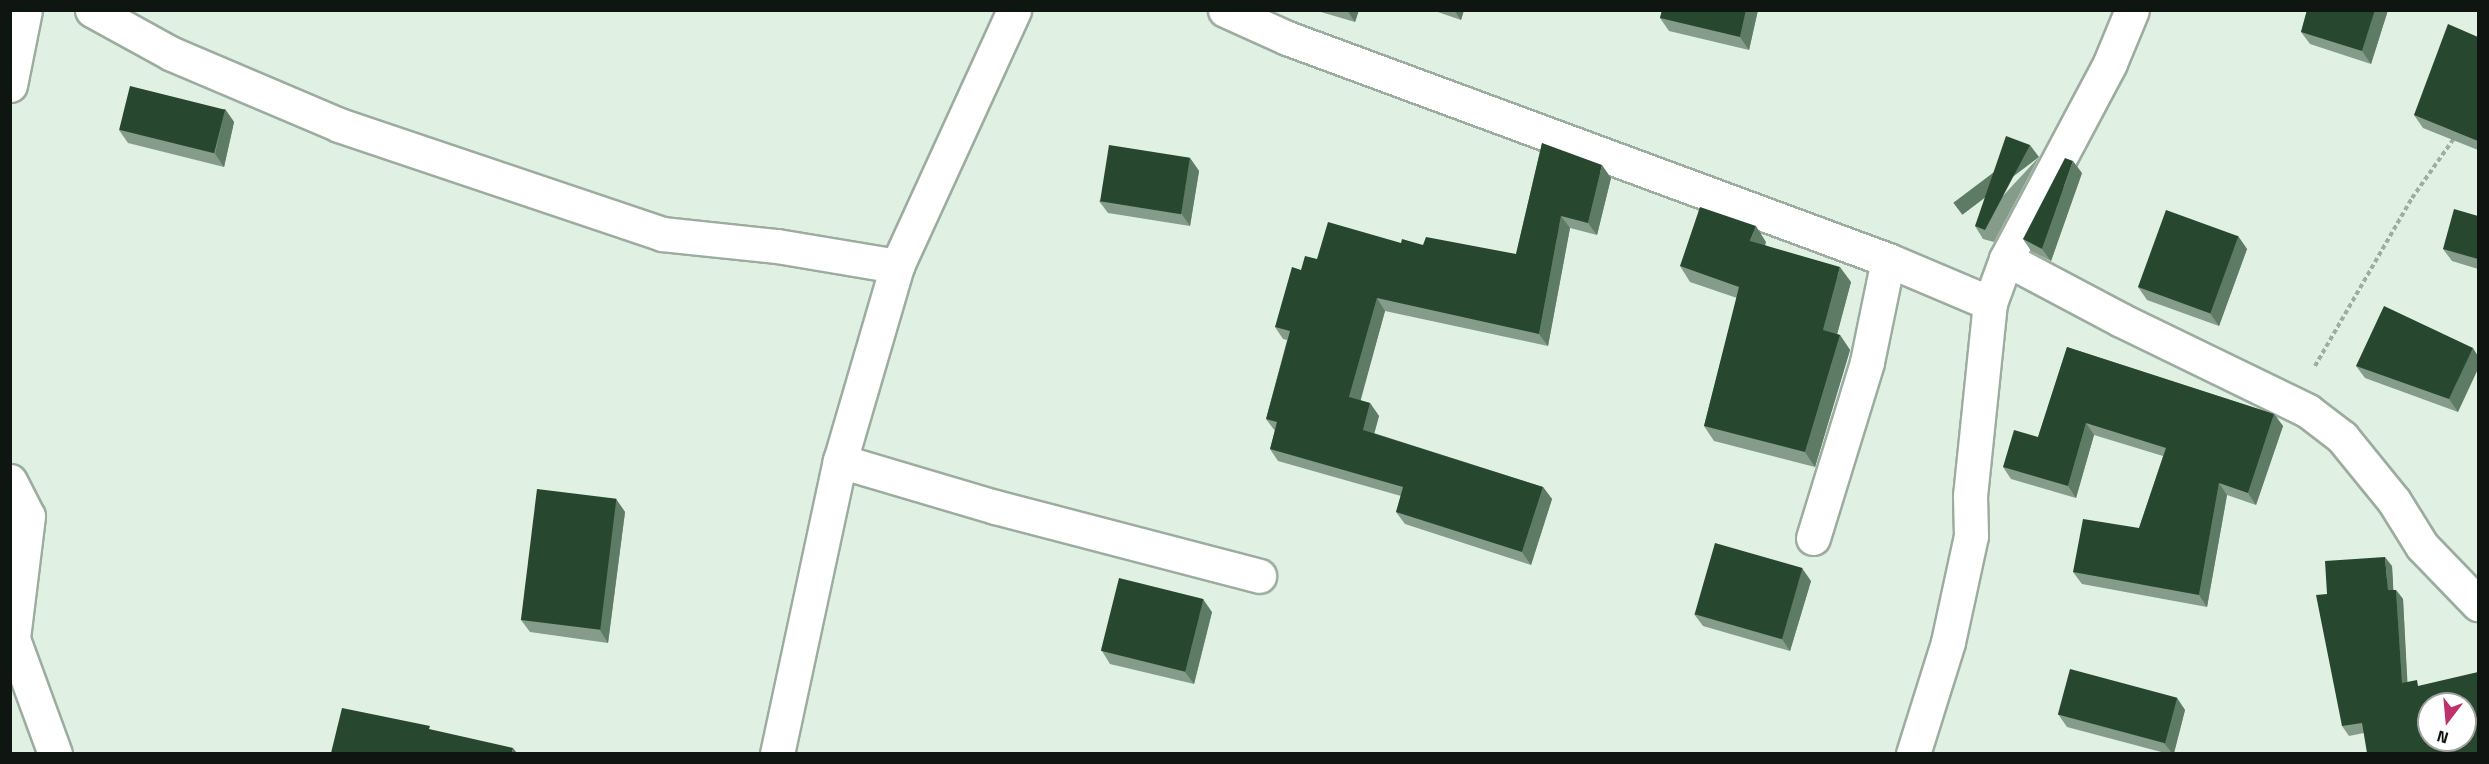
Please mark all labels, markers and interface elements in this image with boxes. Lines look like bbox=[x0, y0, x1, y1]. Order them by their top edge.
north arrow bbox=[2417, 692, 2477, 752]
text: N bbox=[2434, 724, 2451, 750]

